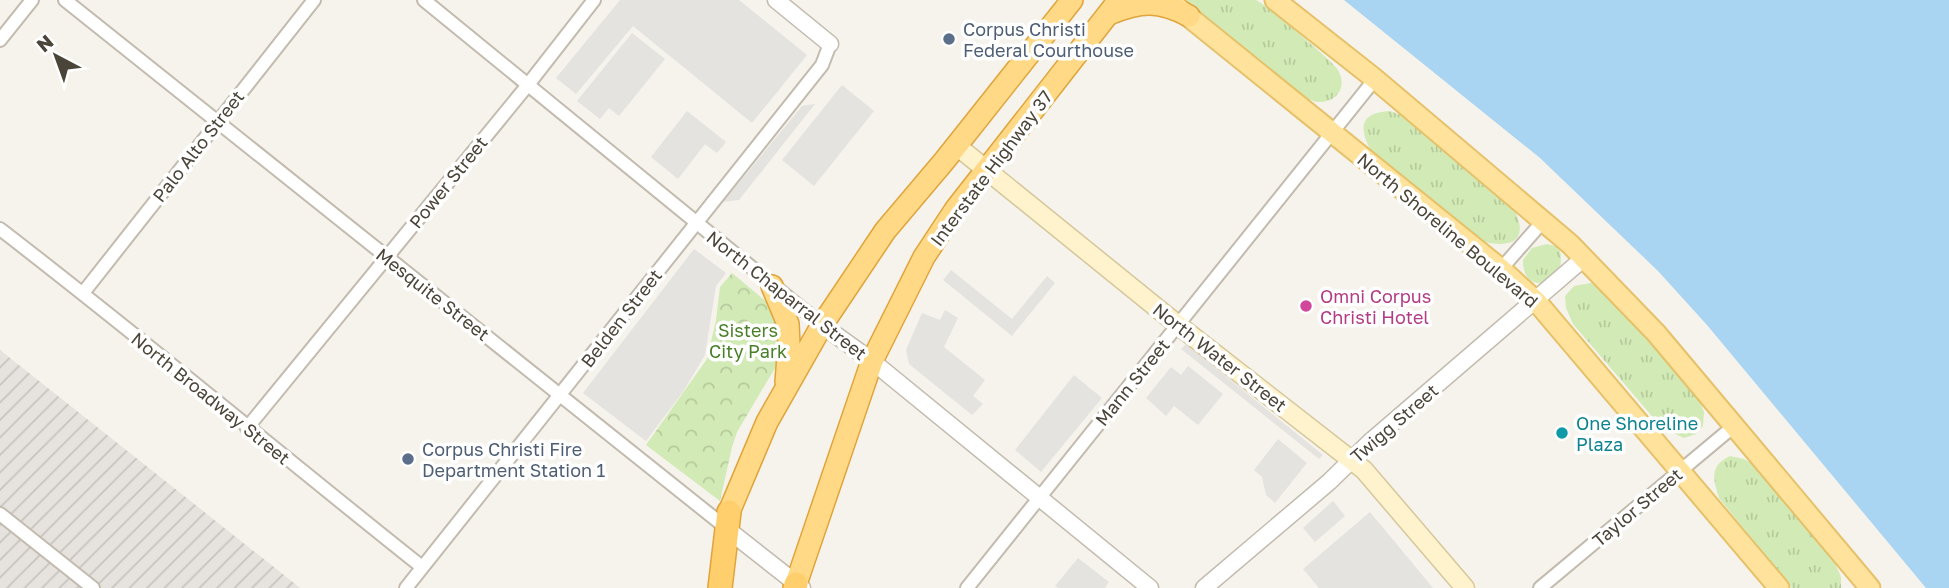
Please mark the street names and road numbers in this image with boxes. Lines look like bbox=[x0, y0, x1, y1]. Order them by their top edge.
street label: Palo Alto Street bbox=[148, 86, 248, 206]
street label: Interstate Highway 37 bbox=[925, 86, 1057, 250]
street label: Power Street bbox=[404, 132, 492, 232]
street label: North Shoreline Boulevard bbox=[1353, 148, 1543, 312]
street label: North Chaparral Street bbox=[703, 226, 871, 364]
street label: Mesquite Street bbox=[372, 243, 494, 345]
street label: Belden Street bbox=[576, 265, 666, 371]
street label: North Water Street bbox=[1149, 298, 1291, 416]
street label: North Broadway Street bbox=[127, 327, 295, 469]
street label: Mann Street bbox=[1090, 334, 1174, 430]
street label: Twigg Street bbox=[1346, 379, 1442, 467]
street label: Taylor Street bbox=[1588, 463, 1686, 551]

